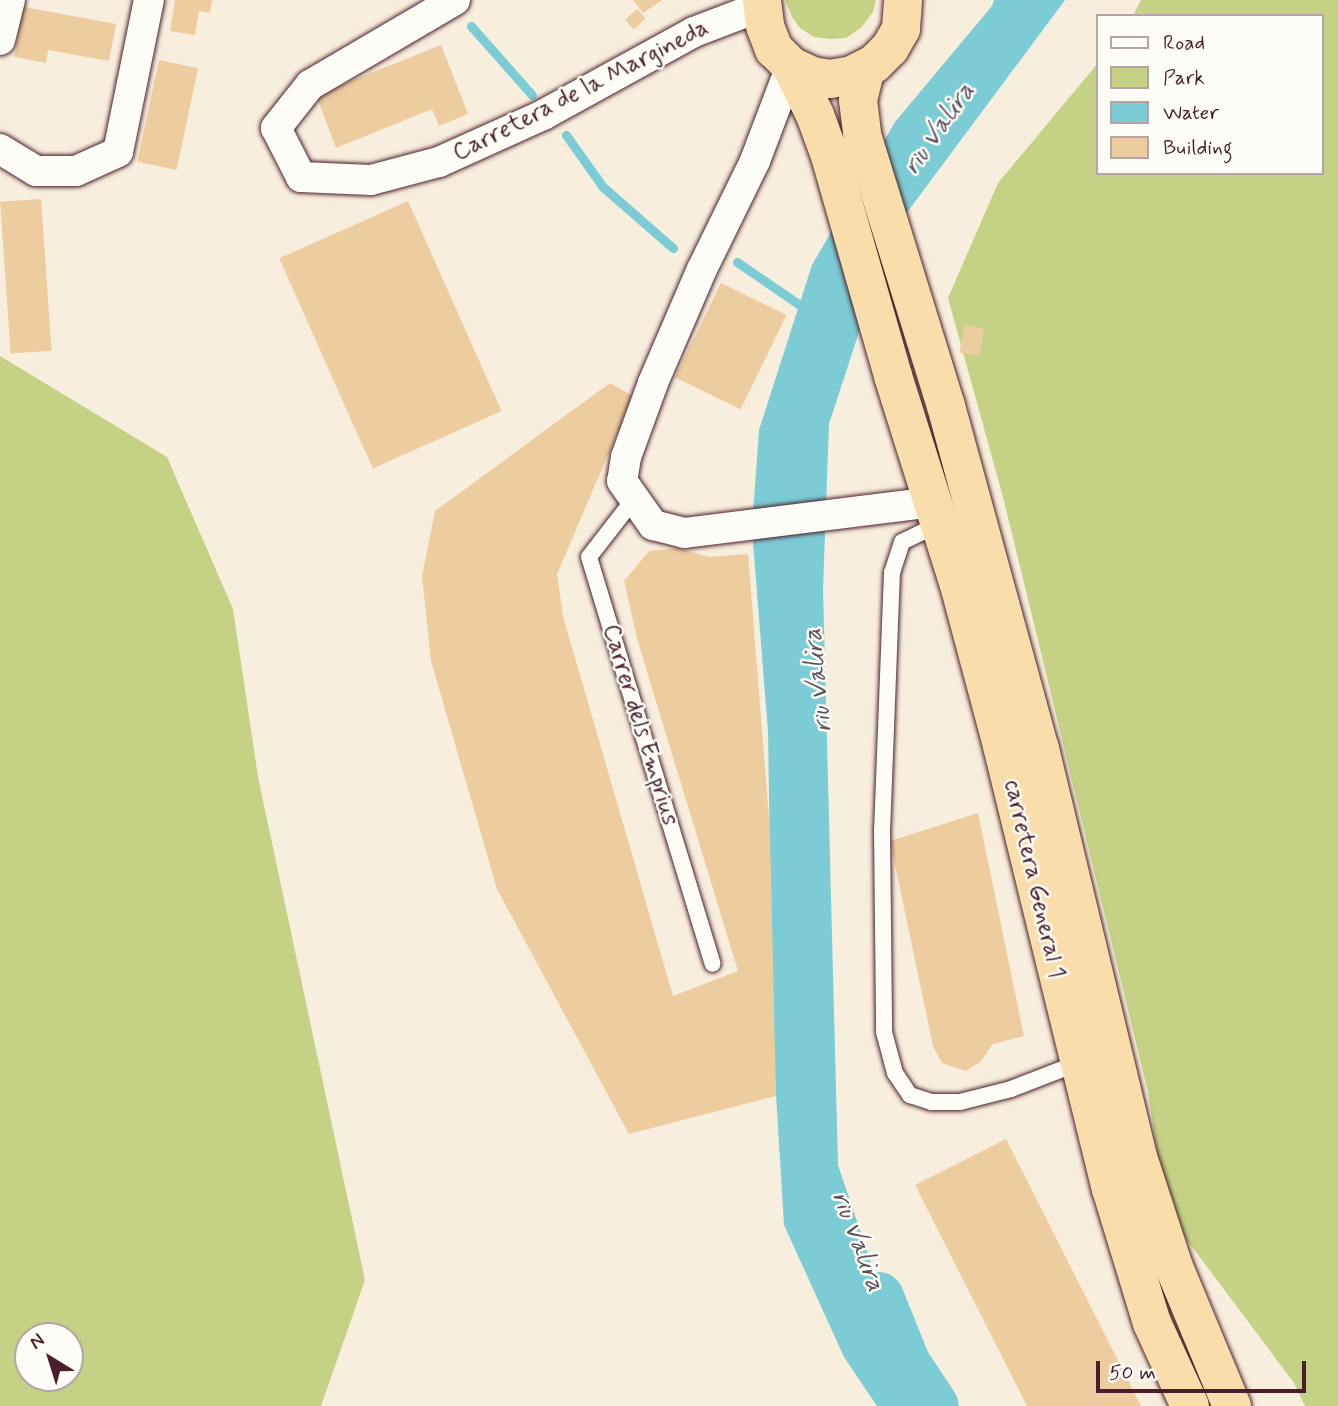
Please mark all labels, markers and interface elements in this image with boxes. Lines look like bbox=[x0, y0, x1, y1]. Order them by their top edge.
legend bbox=[1096, 14, 1324, 175]
street label: Carretera de la Margineda bbox=[451, 15, 711, 167]
text: Road bbox=[1163, 29, 1205, 57]
text: Park bbox=[1163, 64, 1205, 92]
water label: riu Valira bbox=[898, 79, 982, 179]
text: Water bbox=[1163, 99, 1219, 127]
text: Building bbox=[1163, 134, 1233, 162]
street label: Carrer dels Emprius bbox=[596, 622, 684, 828]
water label: riu Valira bbox=[798, 628, 840, 732]
street label: carretera General 1 bbox=[997, 775, 1071, 983]
water label: riu Valira bbox=[824, 1189, 890, 1295]
north arrow bbox=[14, 1322, 84, 1392]
text: N bbox=[24, 1328, 50, 1355]
scale bar bbox=[1100, 1346, 1310, 1390]
text: 50 m bbox=[1109, 1359, 1156, 1387]

